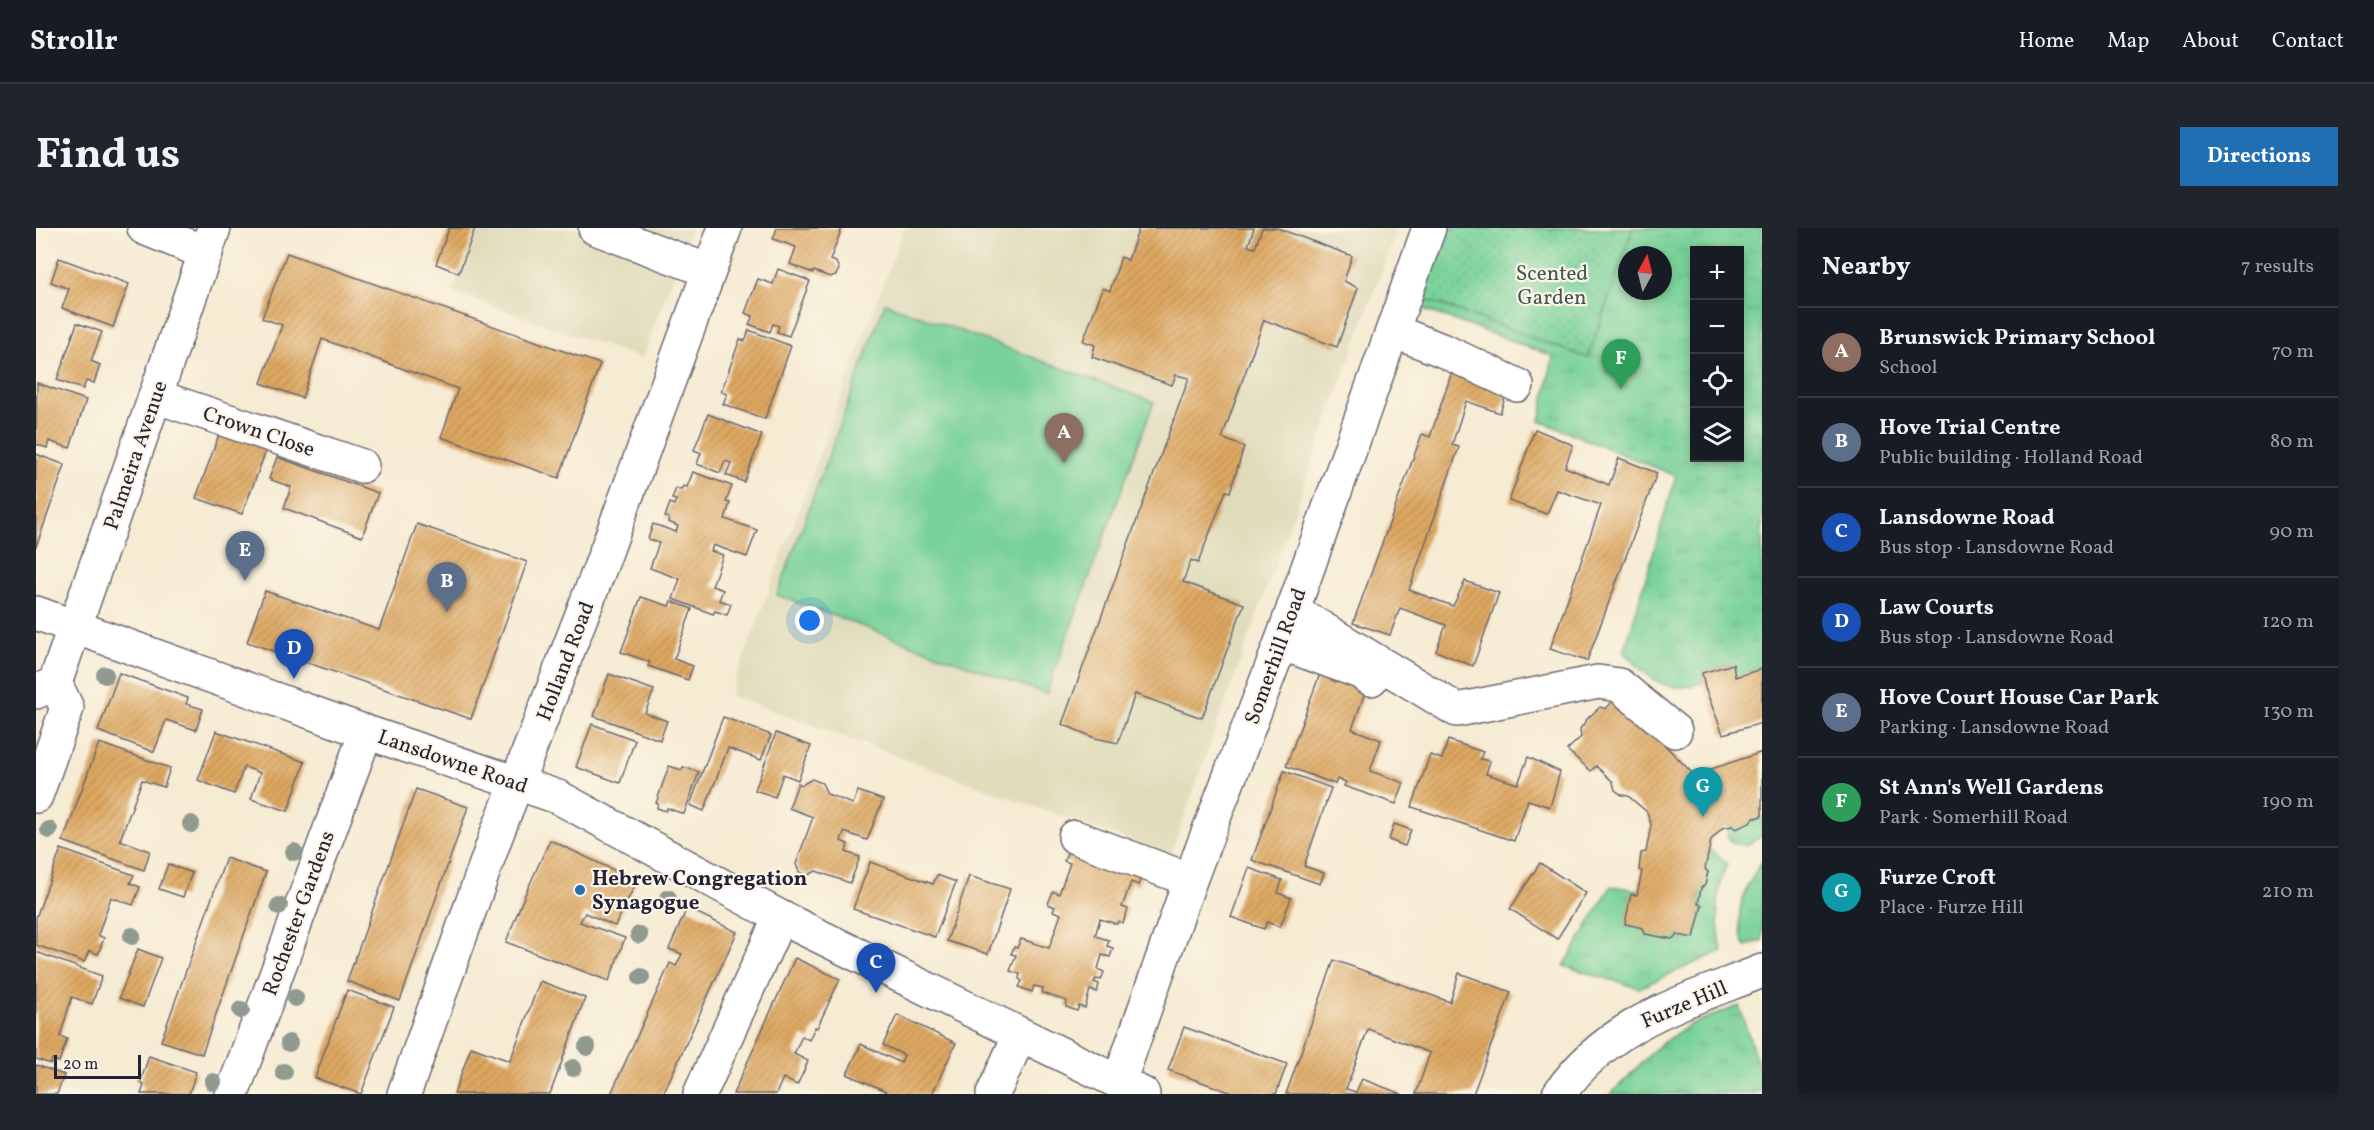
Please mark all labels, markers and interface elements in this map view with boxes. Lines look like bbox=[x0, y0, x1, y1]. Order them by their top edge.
text: Strollr bbox=[30, 22, 118, 61]
text: Home bbox=[2019, 27, 2074, 56]
text: Map bbox=[2107, 27, 2149, 56]
text: About bbox=[2182, 27, 2239, 56]
text: Contact bbox=[2272, 27, 2344, 56]
text: Find us bbox=[36, 127, 180, 186]
button: Directions bbox=[2180, 127, 2338, 186]
north arrow bbox=[1618, 246, 1672, 300]
map controls bbox=[1690, 246, 1744, 462]
button: + bbox=[1690, 246, 1744, 300]
text: Nearby bbox=[1822, 249, 1911, 285]
text: 7 results bbox=[2241, 253, 2314, 281]
park label: Scented Garden bbox=[1516, 260, 1588, 313]
button: − bbox=[1690, 300, 1744, 354]
text: Brunswick Primary School bbox=[1879, 323, 2155, 354]
text: A bbox=[1834, 338, 1849, 366]
text: 70 m bbox=[2271, 338, 2314, 366]
pin: F bbox=[1602, 340, 1640, 389]
button: locate bbox=[1690, 354, 1744, 408]
text: School bbox=[1879, 354, 1937, 382]
street label: Palmeira Avenue bbox=[97, 377, 176, 534]
street label: Crown Close bbox=[199, 400, 318, 465]
button: layers bbox=[1690, 408, 1744, 462]
text: Hove Trial Centre bbox=[1879, 413, 2060, 444]
pin: A bbox=[1044, 414, 1084, 463]
text: B bbox=[1835, 428, 1848, 456]
text: 80 m bbox=[2270, 428, 2314, 456]
text: Public building · Holland Road bbox=[1879, 444, 2143, 472]
text: Lansdowne Road bbox=[1879, 503, 2055, 534]
text: C bbox=[1835, 518, 1848, 546]
text: 90 m bbox=[2270, 518, 2314, 546]
pin: E bbox=[226, 532, 264, 581]
text: Bus stop · Lansdowne Road bbox=[1879, 534, 2114, 562]
pin: B bbox=[428, 562, 466, 612]
street label: Somerhill Road bbox=[1238, 584, 1315, 729]
text: Law Courts bbox=[1879, 593, 1994, 624]
street label: Holland Road bbox=[530, 598, 602, 725]
your location bbox=[795, 606, 824, 635]
text: D bbox=[1834, 608, 1849, 636]
text: 120 m bbox=[2262, 608, 2314, 636]
text: Bus stop · Lansdowne Road bbox=[1879, 624, 2114, 652]
pin: D bbox=[274, 630, 314, 679]
text: Hove Court House Car Park bbox=[1879, 683, 2159, 714]
text: E bbox=[1835, 698, 1848, 726]
text: 130 m bbox=[2263, 698, 2314, 726]
text: Parking · Lansdowne Road bbox=[1879, 714, 2109, 742]
street label: Lansdowne Road bbox=[374, 723, 531, 802]
pin: G bbox=[1684, 768, 1722, 817]
text: St Ann's Well Gardens bbox=[1879, 773, 2104, 804]
text: F bbox=[1836, 788, 1847, 816]
text: 190 m bbox=[2262, 788, 2314, 816]
text: Park · Somerhill Road bbox=[1879, 804, 2068, 832]
street label: Rochester Gardens bbox=[256, 827, 343, 1000]
text: Furze Croft bbox=[1879, 863, 1996, 894]
place label: Hebrew Congregation Synagogue bbox=[592, 865, 808, 918]
text: G bbox=[1834, 878, 1849, 906]
text: 210 m bbox=[2262, 878, 2314, 906]
marker: Hebrew Congregation Synagogue bbox=[573, 883, 587, 897]
text: Place · Furze Hill bbox=[1879, 894, 2024, 922]
pin: C bbox=[856, 944, 896, 993]
street label: Furze Hill bbox=[1637, 974, 1732, 1037]
scale bar bbox=[54, 1052, 141, 1080]
text: 20 m bbox=[63, 1054, 98, 1076]

